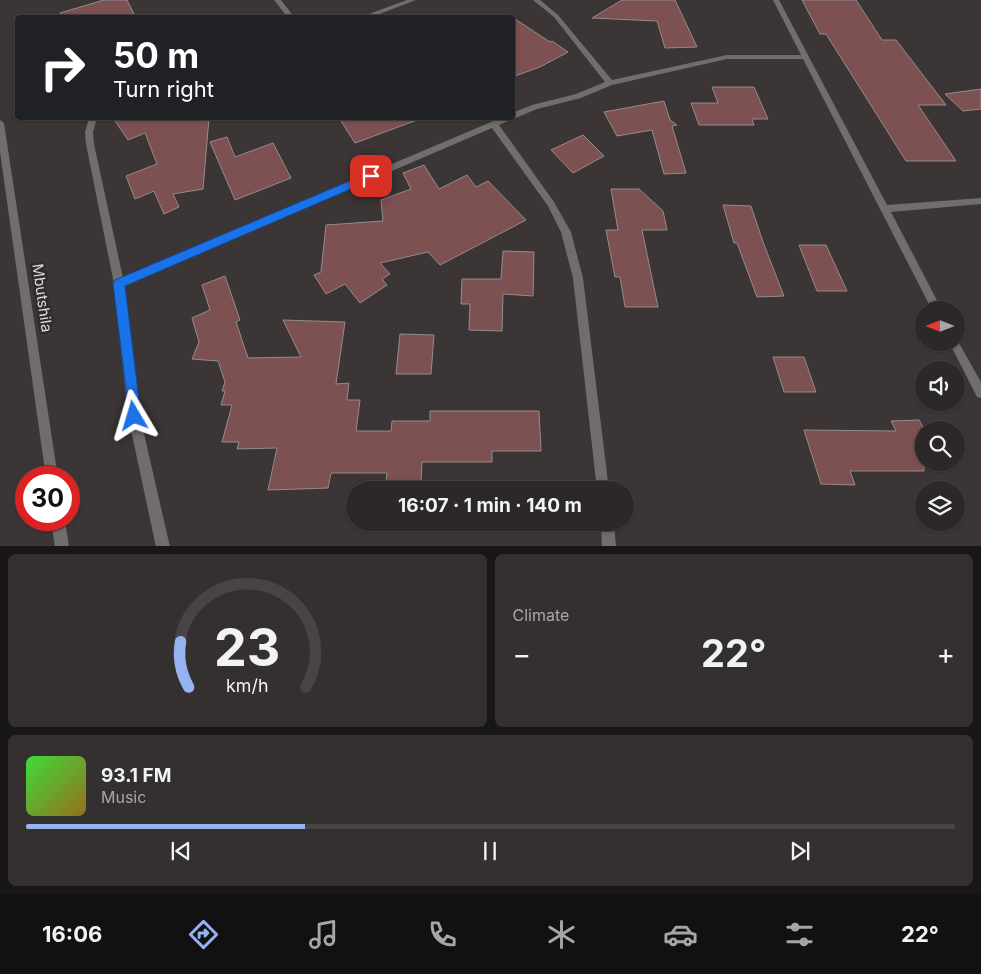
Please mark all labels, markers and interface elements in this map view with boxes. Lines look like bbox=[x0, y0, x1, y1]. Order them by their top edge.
text: 50 m bbox=[113, 34, 199, 76]
icon: right bbox=[30, 35, 95, 100]
text: Turn right bbox=[113, 76, 214, 102]
pin bbox=[350, 155, 392, 197]
icon: arrive bbox=[357, 162, 385, 190]
street label: Mbutshila bbox=[28, 263, 57, 333]
north arrow bbox=[915, 301, 965, 351]
map controls bbox=[915, 301, 965, 531]
button: sound bbox=[915, 361, 965, 411]
position arrow bbox=[107, 389, 159, 441]
button: search bbox=[915, 421, 965, 471]
speed limit sign: 30 bbox=[15, 466, 80, 531]
button: layers bbox=[915, 481, 965, 531]
text: 16:07 · 1 min · 140 m bbox=[398, 494, 582, 517]
text: Climate bbox=[513, 605, 569, 625]
text: 23 bbox=[214, 616, 280, 679]
text: 22° bbox=[701, 630, 766, 676]
text: − bbox=[513, 637, 531, 671]
text: + bbox=[936, 637, 955, 671]
text: km/h bbox=[226, 675, 268, 696]
text: 93.1 FM bbox=[101, 764, 171, 787]
text: Music bbox=[101, 787, 146, 807]
icon: previous bbox=[167, 837, 195, 865]
icon: pause bbox=[476, 837, 504, 865]
icon: next bbox=[786, 837, 814, 865]
icon: directions bbox=[186, 917, 221, 952]
icon: music bbox=[306, 917, 341, 952]
icon: phone bbox=[425, 917, 460, 952]
icon: climate bbox=[544, 917, 579, 952]
icon: car bbox=[663, 917, 698, 952]
icon: filters bbox=[782, 917, 817, 952]
text: 16:06 bbox=[42, 921, 102, 947]
text: 22° bbox=[901, 921, 939, 947]

